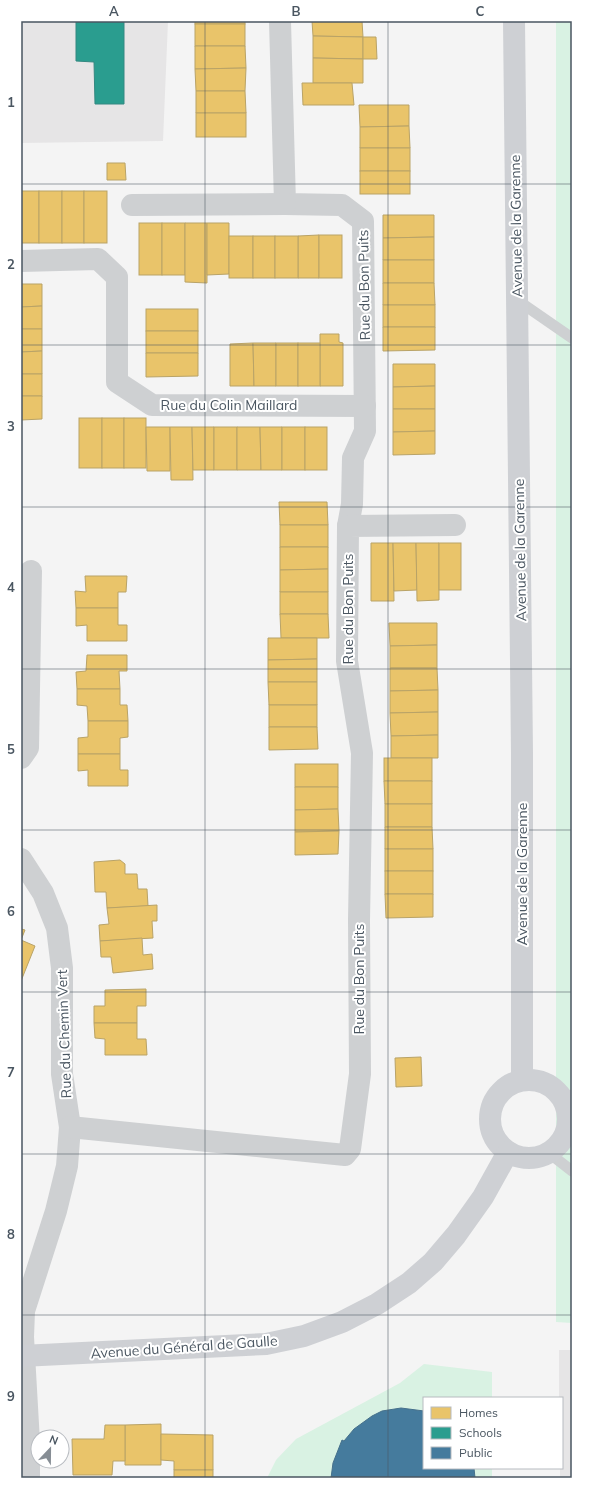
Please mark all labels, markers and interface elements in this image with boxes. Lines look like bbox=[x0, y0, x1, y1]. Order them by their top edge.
text: A bbox=[109, 3, 119, 19]
text: B bbox=[292, 3, 301, 19]
text: C bbox=[476, 3, 485, 19]
text: 1 bbox=[7, 94, 15, 110]
street label: Avenue de la Garenne bbox=[506, 154, 526, 298]
street label: Rue du Bon Puits bbox=[354, 229, 374, 341]
text: 2 bbox=[7, 256, 15, 272]
street label: Rue du Colin Maillard bbox=[161, 396, 297, 414]
text: 3 bbox=[7, 418, 15, 434]
street label: Avenue de la Garenne bbox=[510, 478, 530, 622]
street label: Rue du Bon Puits bbox=[339, 554, 357, 664]
text: 4 bbox=[7, 579, 15, 595]
text: 5 bbox=[7, 741, 15, 757]
street label: Avenue de la Garenne bbox=[513, 803, 531, 945]
text: 6 bbox=[7, 903, 15, 919]
street label: Rue du Bon Puits bbox=[350, 924, 368, 1034]
street label: Rue du Chemin Vert bbox=[53, 969, 75, 1099]
text: 7 bbox=[7, 1064, 15, 1080]
text: 8 bbox=[7, 1226, 15, 1242]
street label: Avenue du Général de Gaulle bbox=[90, 1331, 278, 1363]
text: 9 bbox=[7, 1388, 15, 1404]
legend bbox=[423, 1397, 563, 1469]
text: Homes bbox=[459, 1405, 498, 1420]
text: Schools bbox=[459, 1425, 502, 1440]
north arrow bbox=[30, 1429, 70, 1469]
text: N bbox=[47, 1432, 60, 1448]
text: Public bbox=[459, 1445, 493, 1460]

